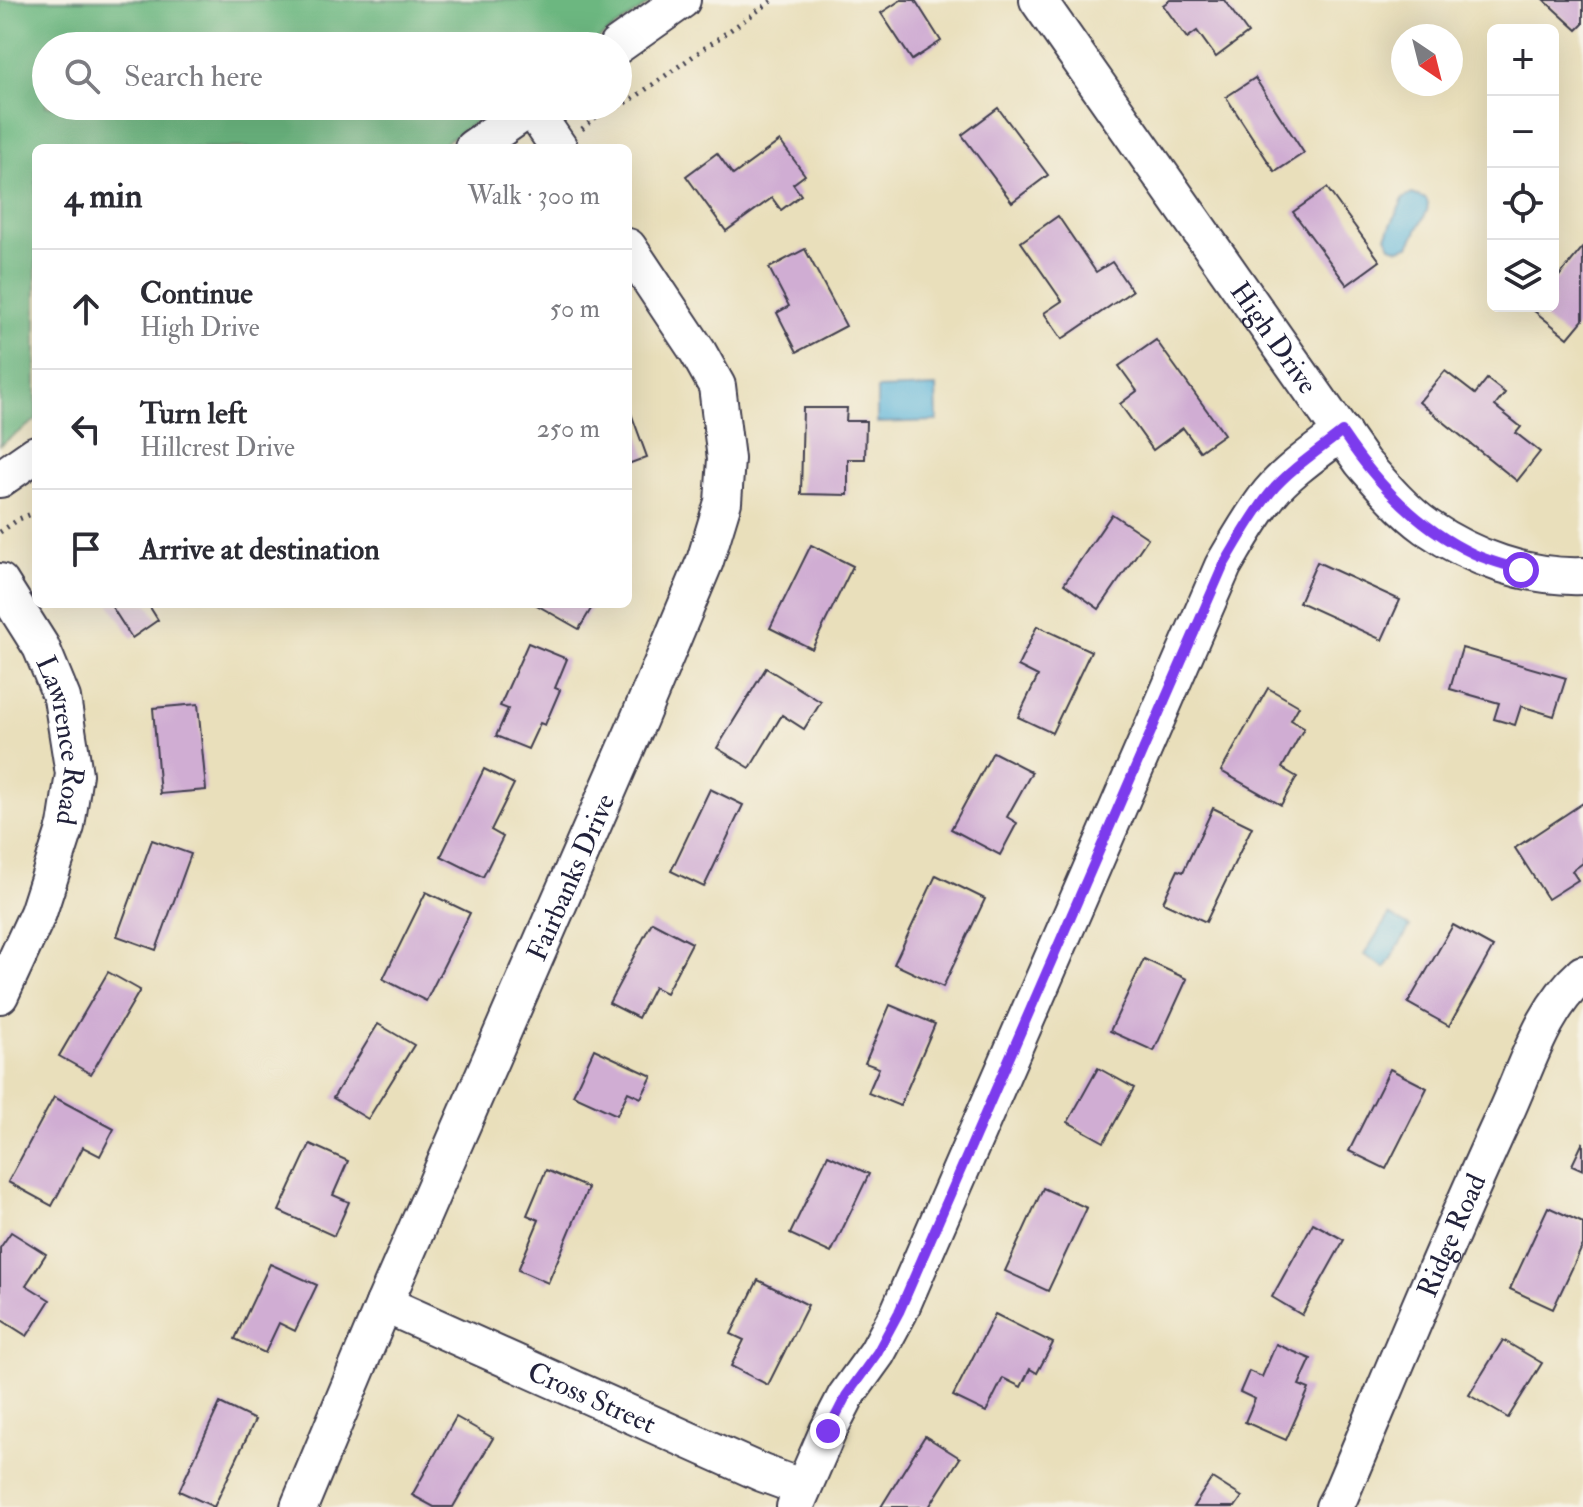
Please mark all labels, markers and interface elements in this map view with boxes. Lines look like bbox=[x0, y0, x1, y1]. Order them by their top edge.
north arrow bbox=[1391, 24, 1463, 96]
map controls bbox=[1487, 24, 1559, 312]
button: + bbox=[1487, 24, 1559, 96]
search box bbox=[32, 32, 632, 120]
icon: search bbox=[60, 54, 104, 98]
text: Search here bbox=[124, 58, 263, 95]
button: − bbox=[1487, 96, 1559, 168]
button: locate bbox=[1487, 168, 1559, 240]
text: 4 min bbox=[64, 175, 142, 218]
text: Walk · 300 m bbox=[468, 180, 600, 212]
button: layers bbox=[1487, 240, 1559, 312]
text: Continue bbox=[140, 275, 253, 312]
street label: High Drive bbox=[1222, 275, 1325, 401]
icon: ahead bbox=[64, 287, 108, 331]
text: 50 m bbox=[550, 293, 600, 325]
text: High Drive bbox=[140, 312, 260, 344]
text: Turn left bbox=[140, 395, 247, 432]
icon: left bbox=[64, 407, 108, 451]
text: 250 m bbox=[537, 413, 600, 445]
text: Hillcrest Drive bbox=[140, 432, 295, 464]
icon: arrive bbox=[64, 527, 108, 571]
text: Arrive at destination bbox=[140, 531, 380, 568]
route start bbox=[1503, 552, 1539, 588]
street label: Lawrence Road bbox=[28, 651, 91, 827]
street label: Fairbanks Drive bbox=[520, 788, 623, 966]
street label: Ridge Road bbox=[1410, 1168, 1495, 1303]
street label: Cross Street bbox=[522, 1355, 661, 1442]
route end bbox=[810, 1413, 846, 1449]

